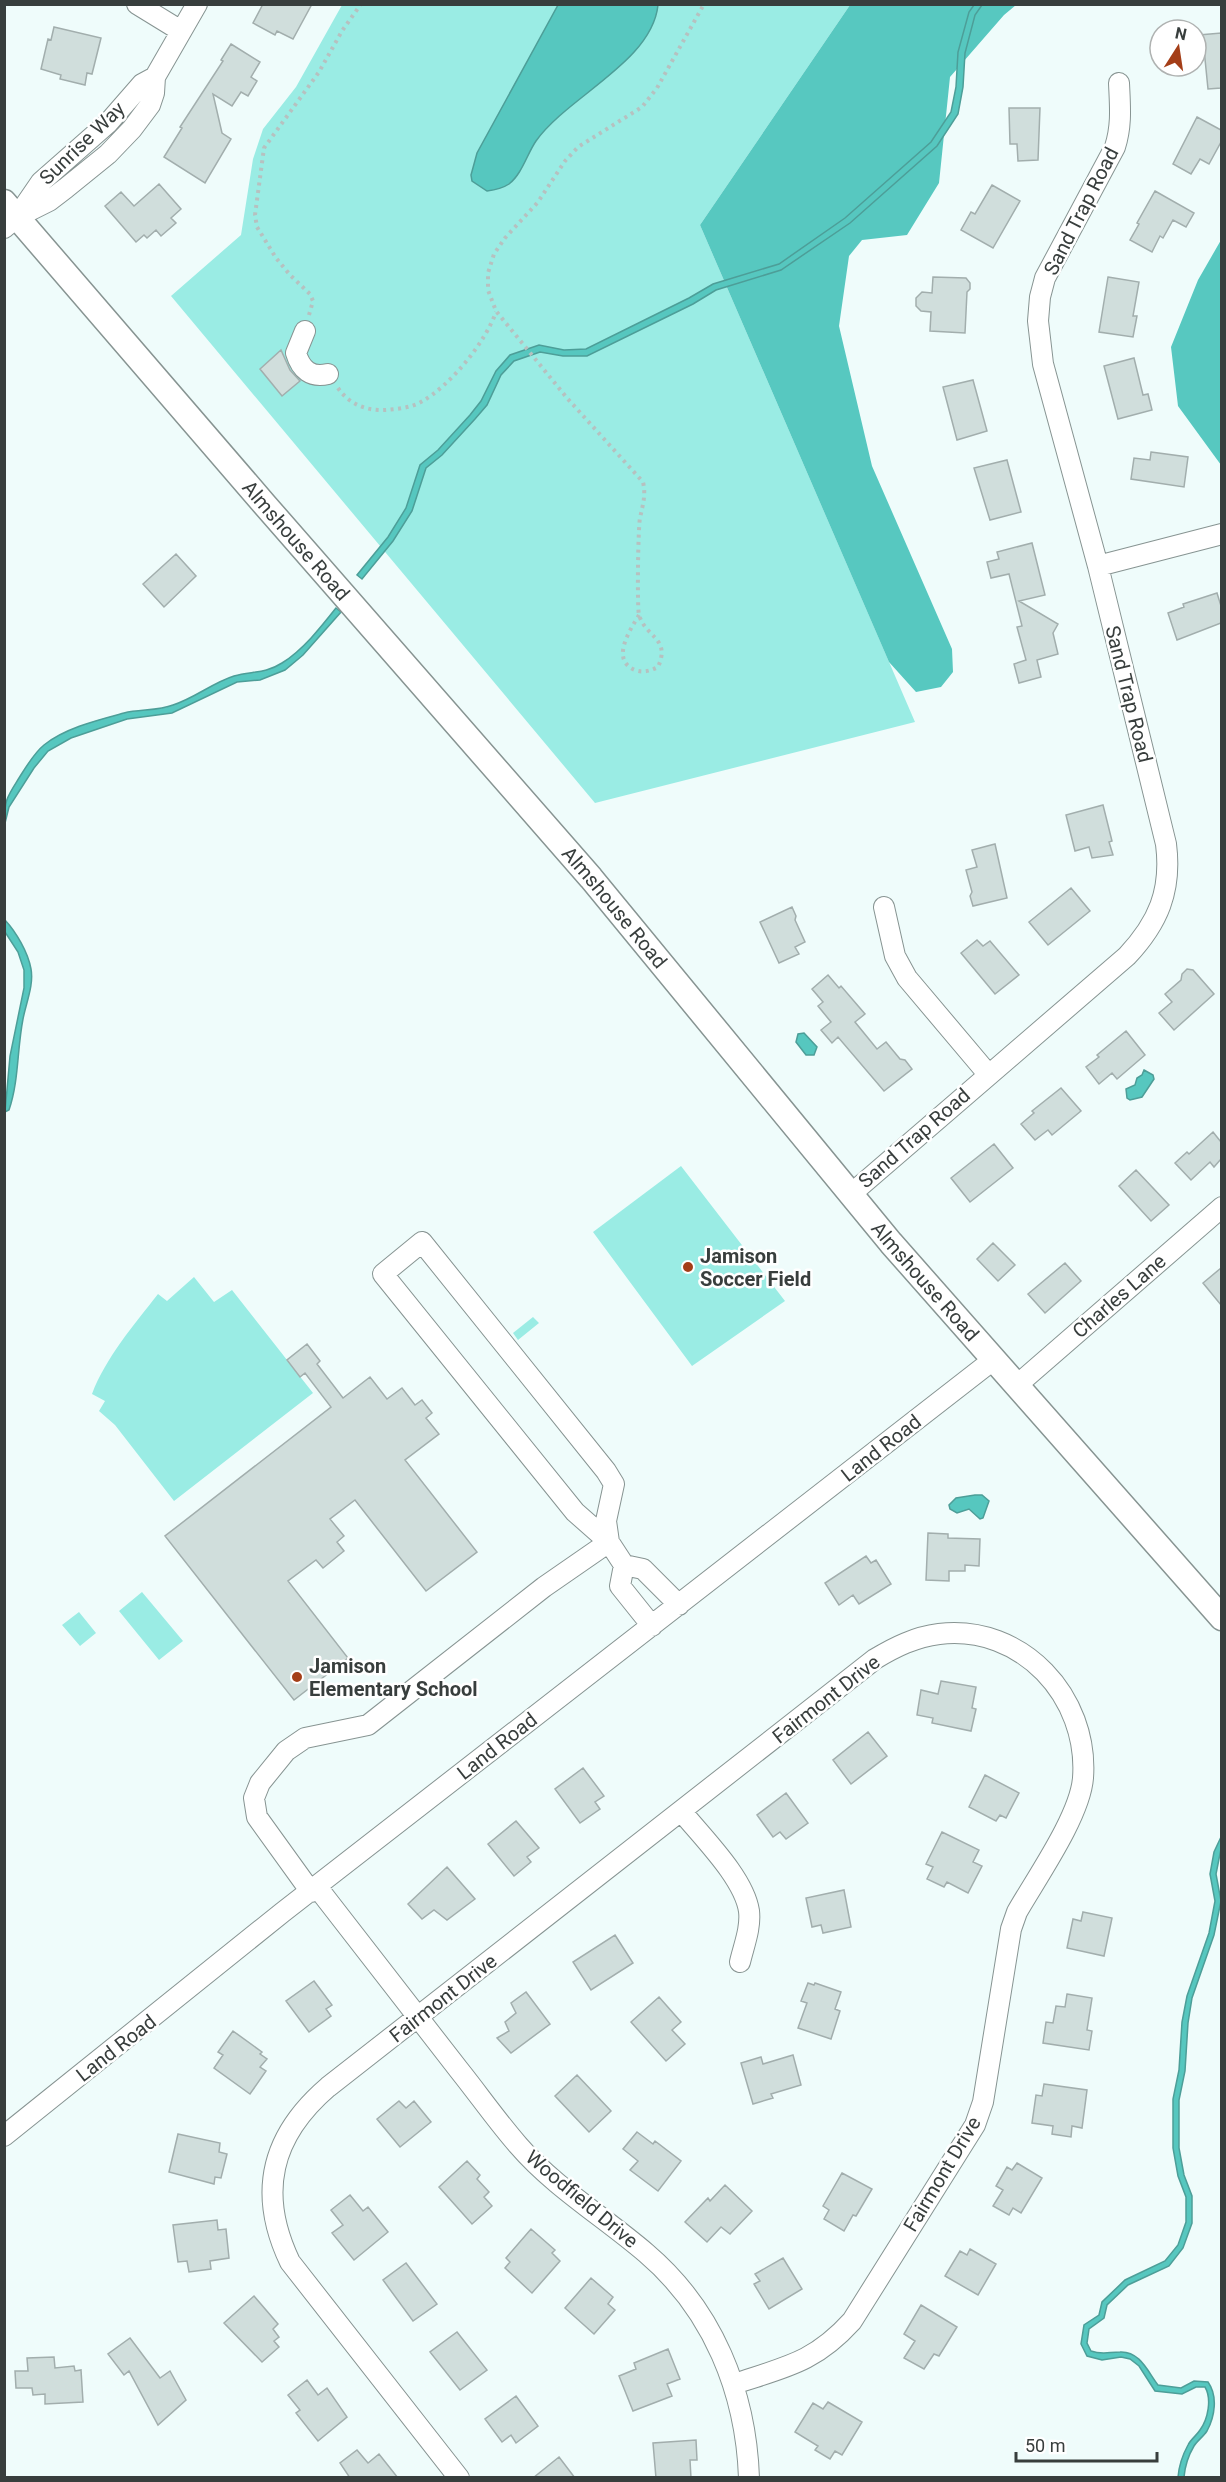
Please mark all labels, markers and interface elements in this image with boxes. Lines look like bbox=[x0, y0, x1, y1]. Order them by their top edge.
north arrow bbox=[1148, 18, 1208, 78]
text: N bbox=[1174, 23, 1189, 44]
street label: Sunrise Way bbox=[34, 96, 130, 190]
street label: Sand Trap Road bbox=[1038, 143, 1124, 279]
street label: Almshouse Road bbox=[237, 476, 355, 605]
street label: Sand Trap Road bbox=[1100, 623, 1158, 765]
street label: Almshouse Road bbox=[557, 842, 672, 973]
street label: Sand Trap Road bbox=[853, 1083, 975, 1193]
street label: Almshouse Road bbox=[866, 1217, 984, 1346]
place label: Jamison Soccer Field bbox=[700, 1244, 811, 1291]
street label: Charles Lane bbox=[1067, 1249, 1171, 1343]
marker: Jamison Soccer Field bbox=[681, 1260, 695, 1274]
street label: Land Road bbox=[836, 1409, 926, 1487]
street label: Fairmont Drive bbox=[768, 1650, 884, 1748]
place label: Jamison Elementary School bbox=[309, 1654, 478, 1701]
marker: Jamison Elementary School bbox=[290, 1670, 304, 1684]
street label: Land Road bbox=[452, 1707, 542, 1785]
street label: Fairmont Drive bbox=[385, 1949, 501, 2047]
street label: Land Road bbox=[71, 2009, 161, 2087]
street label: Fairmont Drive bbox=[898, 2112, 986, 2236]
street label: Woodfield Drive bbox=[521, 2145, 643, 2253]
scale bar bbox=[1016, 2425, 1157, 2463]
text: 50 m bbox=[1025, 2435, 1065, 2456]

